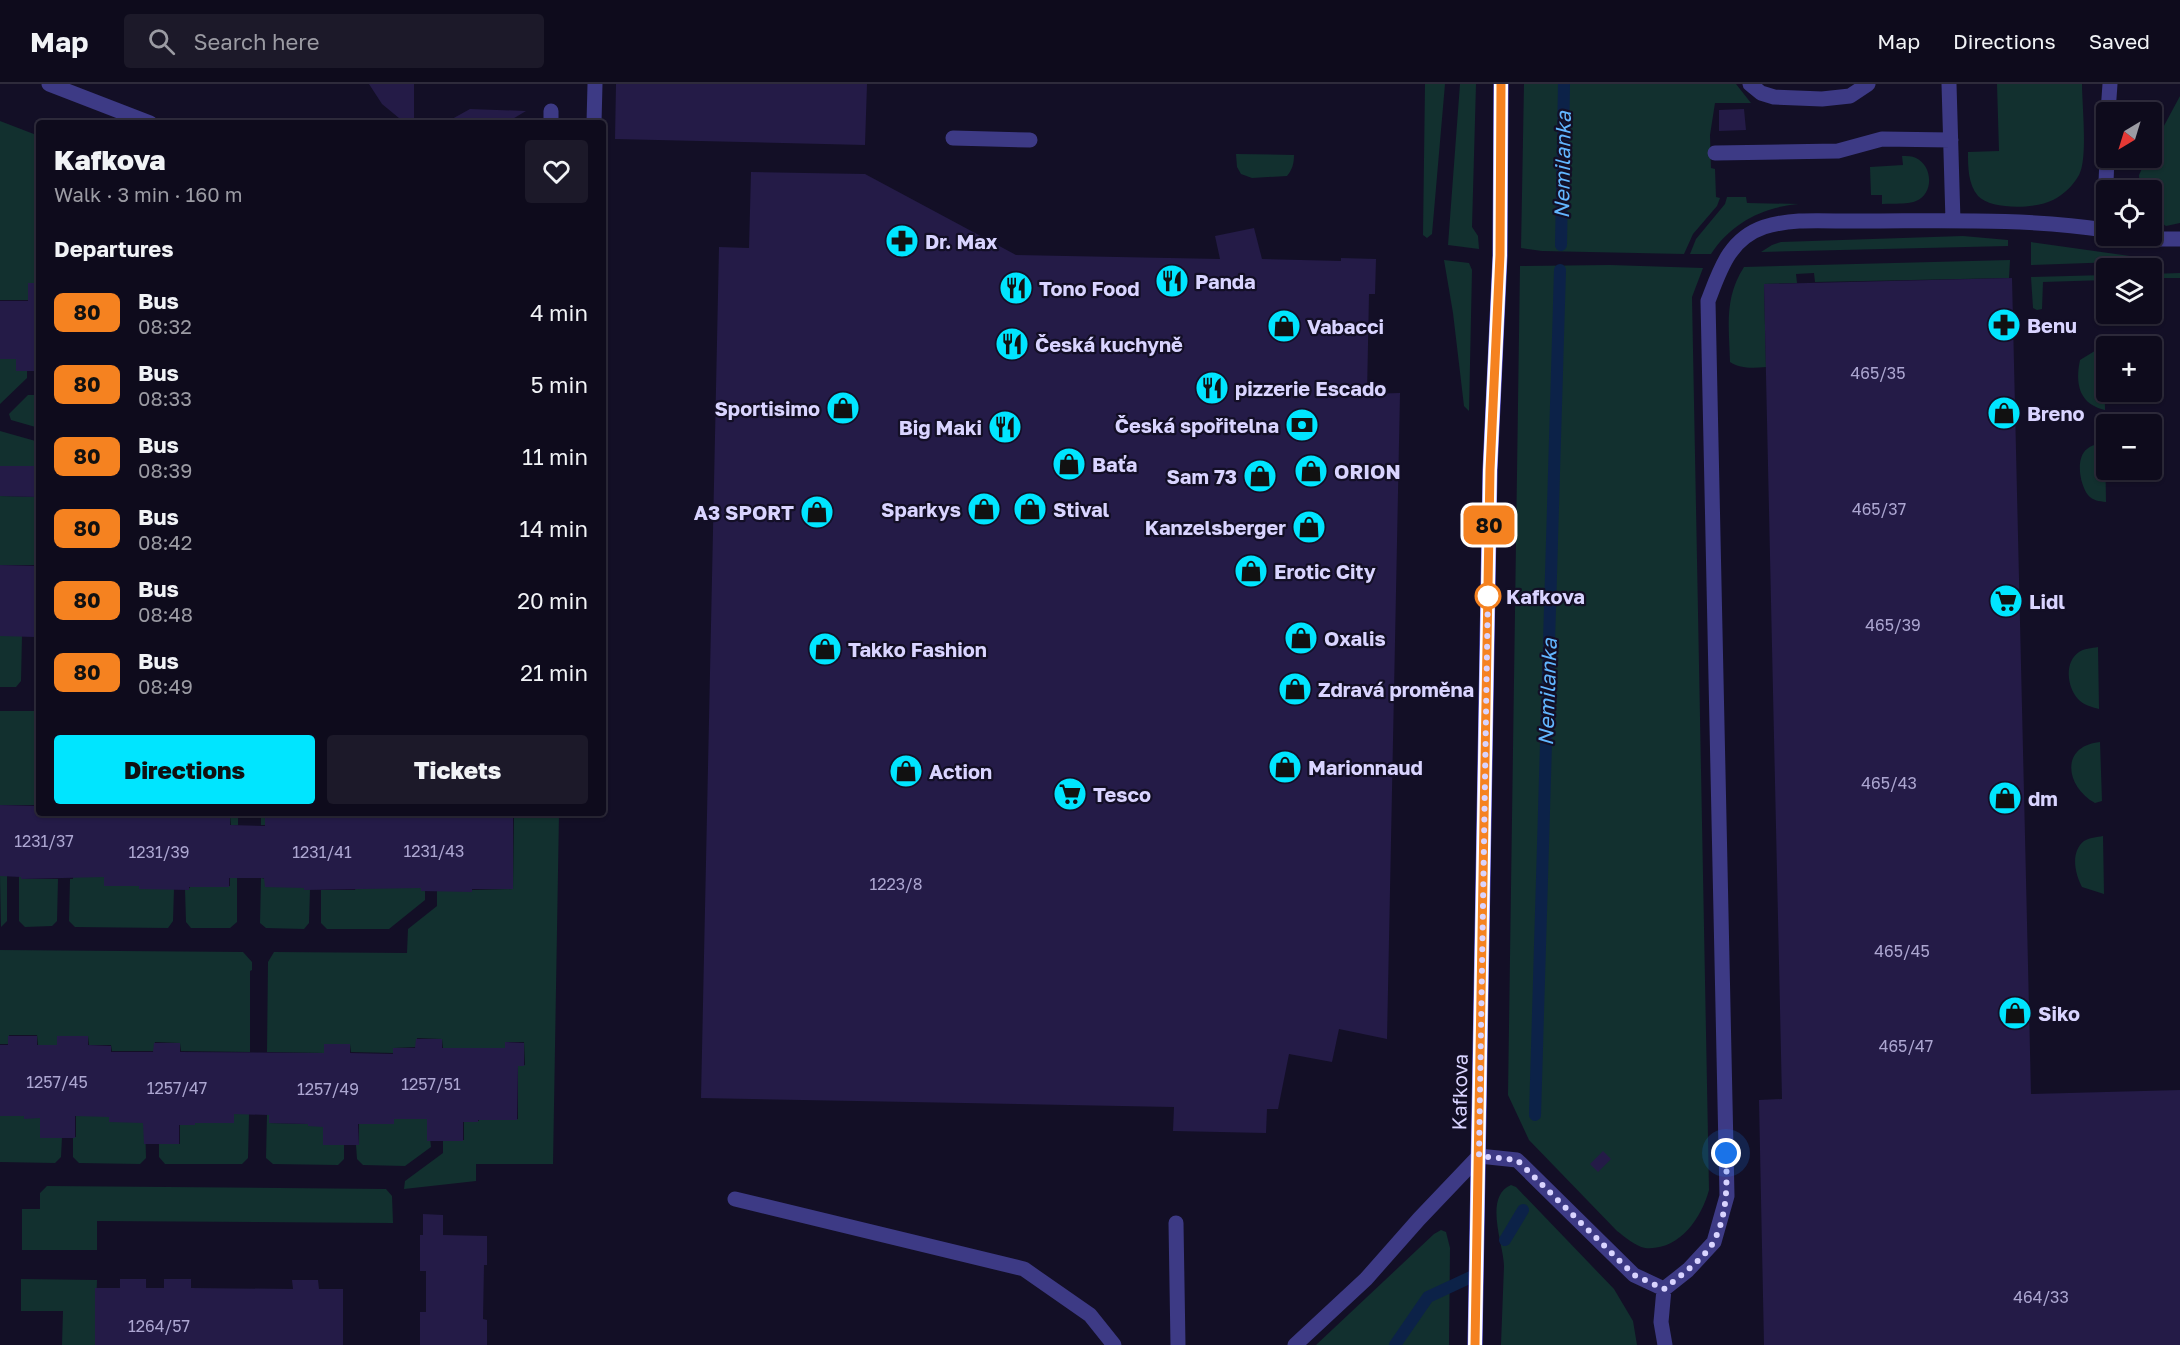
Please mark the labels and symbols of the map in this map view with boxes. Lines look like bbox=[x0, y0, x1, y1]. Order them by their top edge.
north arrow bbox=[2096, 102, 2162, 168]
water label: Nemilanka bbox=[1548, 110, 1576, 219]
pharmacy icon: Dr. Max bbox=[884, 223, 920, 259]
place label: Dr. Max bbox=[925, 229, 998, 253]
restaurant icon: Panda bbox=[1154, 263, 1190, 299]
place label: Panda bbox=[1195, 269, 1256, 293]
restaurant icon: Tono Food bbox=[998, 270, 1034, 306]
place label: Tono Food bbox=[1039, 276, 1140, 300]
pharmacy icon: Benu bbox=[1986, 307, 2022, 343]
shop icon: Vabacci bbox=[1266, 308, 1302, 344]
place label: Benu bbox=[2027, 313, 2077, 337]
place label: Vabacci bbox=[1307, 314, 1384, 338]
restaurant icon: Česká kuchyně bbox=[994, 326, 1030, 362]
place label: Česká kuchyně bbox=[1035, 332, 1183, 356]
house number: 465/35 bbox=[1850, 363, 1906, 383]
restaurant icon: pizzerie Escado bbox=[1194, 370, 1230, 406]
place label: pizzerie Escado bbox=[1235, 376, 1386, 400]
shop icon: Sportisimo bbox=[825, 390, 861, 426]
shop icon: Breno bbox=[1986, 395, 2022, 431]
place label: Sportisimo bbox=[714, 396, 820, 420]
place label: Breno bbox=[2027, 401, 2085, 425]
bank icon: Česká spořitelna bbox=[1284, 407, 1320, 443]
restaurant icon: Big Maki bbox=[987, 409, 1023, 445]
place label: Česká spořitelna bbox=[1115, 413, 1279, 437]
place label: Big Maki bbox=[899, 415, 982, 439]
shop icon: Baťa bbox=[1051, 446, 1087, 482]
place label: Baťa bbox=[1092, 452, 1137, 476]
shop icon: ORION bbox=[1293, 453, 1329, 489]
shop icon: Sam 73 bbox=[1242, 458, 1278, 494]
place label: ORION bbox=[1334, 459, 1401, 483]
place label: Sam 73 bbox=[1166, 464, 1237, 488]
shop icon: Sparkys bbox=[966, 491, 1002, 527]
shop icon: Stival bbox=[1012, 491, 1048, 527]
shop icon: A3 SPORT bbox=[799, 494, 835, 530]
place label: Sparkys bbox=[881, 497, 961, 521]
place label: Stival bbox=[1053, 497, 1110, 521]
house number: 465/37 bbox=[1852, 499, 1906, 519]
place label: A3 SPORT bbox=[694, 500, 794, 524]
line badge: 80 bbox=[1462, 506, 1516, 544]
shop icon: Kanzelsberger bbox=[1291, 509, 1327, 545]
place label: Kanzelsberger bbox=[1145, 515, 1286, 539]
shop icon: Erotic City bbox=[1233, 553, 1269, 589]
place label: Erotic City bbox=[1274, 559, 1376, 583]
marker: Kafkova bbox=[1475, 583, 1501, 609]
supermarket icon: Lidl bbox=[1988, 583, 2024, 619]
place label: Kafkova bbox=[1506, 584, 1585, 608]
place label: Lidl bbox=[2029, 589, 2065, 613]
house number: 465/39 bbox=[1865, 615, 1921, 635]
shop icon: Oxalis bbox=[1283, 620, 1319, 656]
place label: Oxalis bbox=[1324, 626, 1386, 650]
shop icon: Takko Fashion bbox=[807, 631, 843, 667]
place label: Takko Fashion bbox=[848, 637, 987, 661]
water label: Nemilanka bbox=[1532, 637, 1562, 746]
shop icon: Zdravá proměna bbox=[1277, 671, 1313, 707]
place label: Zdravá proměna bbox=[1318, 677, 1474, 701]
shop icon: Marionnaud bbox=[1267, 749, 1303, 785]
shop icon: Action bbox=[888, 753, 924, 789]
place label: Marionnaud bbox=[1308, 755, 1423, 779]
place label: Action bbox=[929, 759, 992, 783]
house number: 465/43 bbox=[1861, 773, 1917, 793]
supermarket icon: Tesco bbox=[1052, 776, 1088, 812]
shop icon: dm bbox=[1987, 780, 2023, 816]
place label: Tesco bbox=[1093, 782, 1151, 806]
place label: dm bbox=[2028, 786, 2058, 810]
house number: 1231/37 bbox=[14, 831, 74, 851]
house number: 1231/43 bbox=[404, 841, 464, 861]
house number: 1231/39 bbox=[129, 842, 189, 862]
house number: 1231/41 bbox=[292, 842, 352, 862]
house number: 1223/8 bbox=[869, 874, 923, 894]
house number: 465/45 bbox=[1874, 941, 1930, 961]
shop icon: Siko bbox=[1997, 995, 2033, 1031]
place label: Siko bbox=[2038, 1001, 2080, 1025]
house number: 465/47 bbox=[1879, 1036, 1933, 1056]
street label: Kafkova bbox=[1446, 1053, 1472, 1131]
house number: 1257/45 bbox=[26, 1072, 88, 1092]
house number: 1257/51 bbox=[401, 1074, 461, 1094]
house number: 1257/47 bbox=[147, 1078, 207, 1098]
house number: 1257/49 bbox=[297, 1079, 359, 1099]
your location bbox=[1711, 1138, 1741, 1168]
house number: 464/33 bbox=[2013, 1287, 2069, 1307]
house number: 1264/57 bbox=[128, 1316, 190, 1336]

